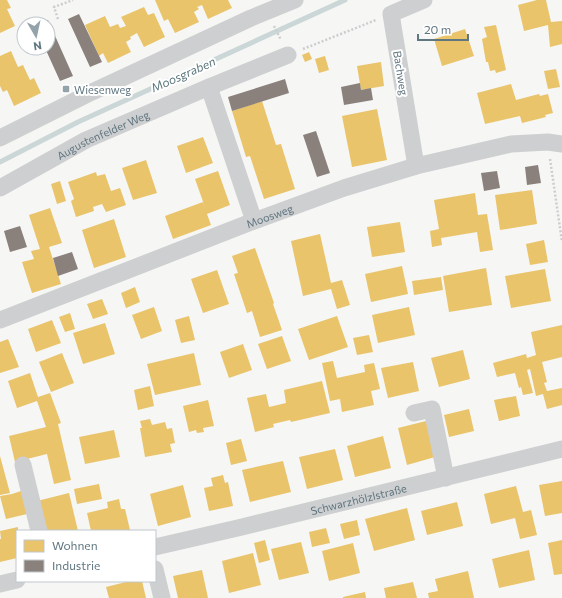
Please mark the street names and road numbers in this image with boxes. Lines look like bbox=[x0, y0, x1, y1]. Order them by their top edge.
street label: Bachweg bbox=[391, 50, 411, 96]
street label: Augustenfelder Weg bbox=[54, 107, 151, 162]
street label: Moosweg bbox=[244, 201, 295, 230]
street label: Schwarzhölzlstraße bbox=[309, 481, 408, 517]

